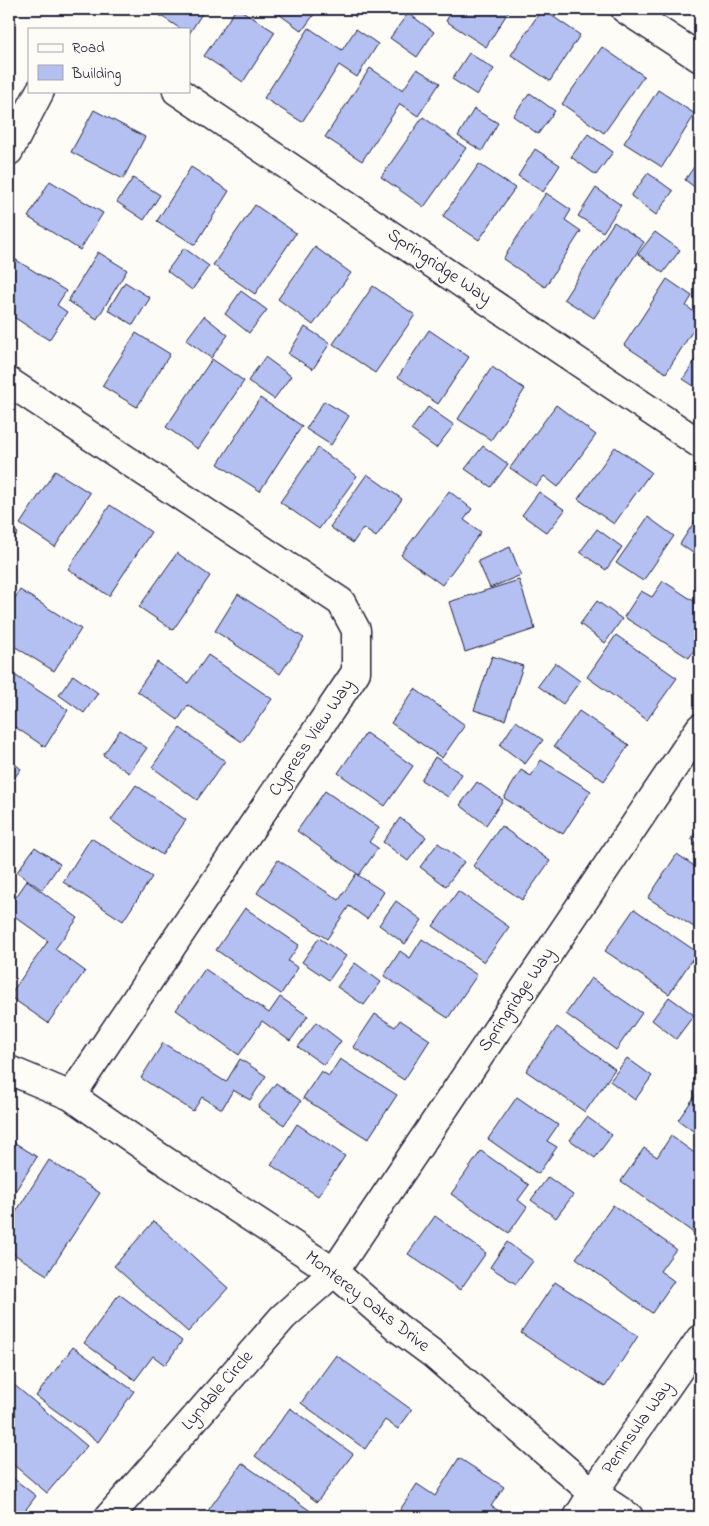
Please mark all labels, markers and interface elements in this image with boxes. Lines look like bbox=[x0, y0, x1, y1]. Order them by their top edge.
legend bbox=[28, 28, 190, 92]
text: Road bbox=[72, 37, 105, 59]
text: Building bbox=[71, 63, 121, 86]
street label: Springridge Way bbox=[381, 223, 496, 312]
street label: Cypress View Way bbox=[263, 674, 361, 802]
street label: Springridge Way bbox=[473, 943, 562, 1058]
street label: Monterey Oaks Drive bbox=[299, 1245, 436, 1360]
street label: Lyndale Circle bbox=[176, 1345, 261, 1437]
street label: Peninsula Way bbox=[596, 1376, 680, 1480]

